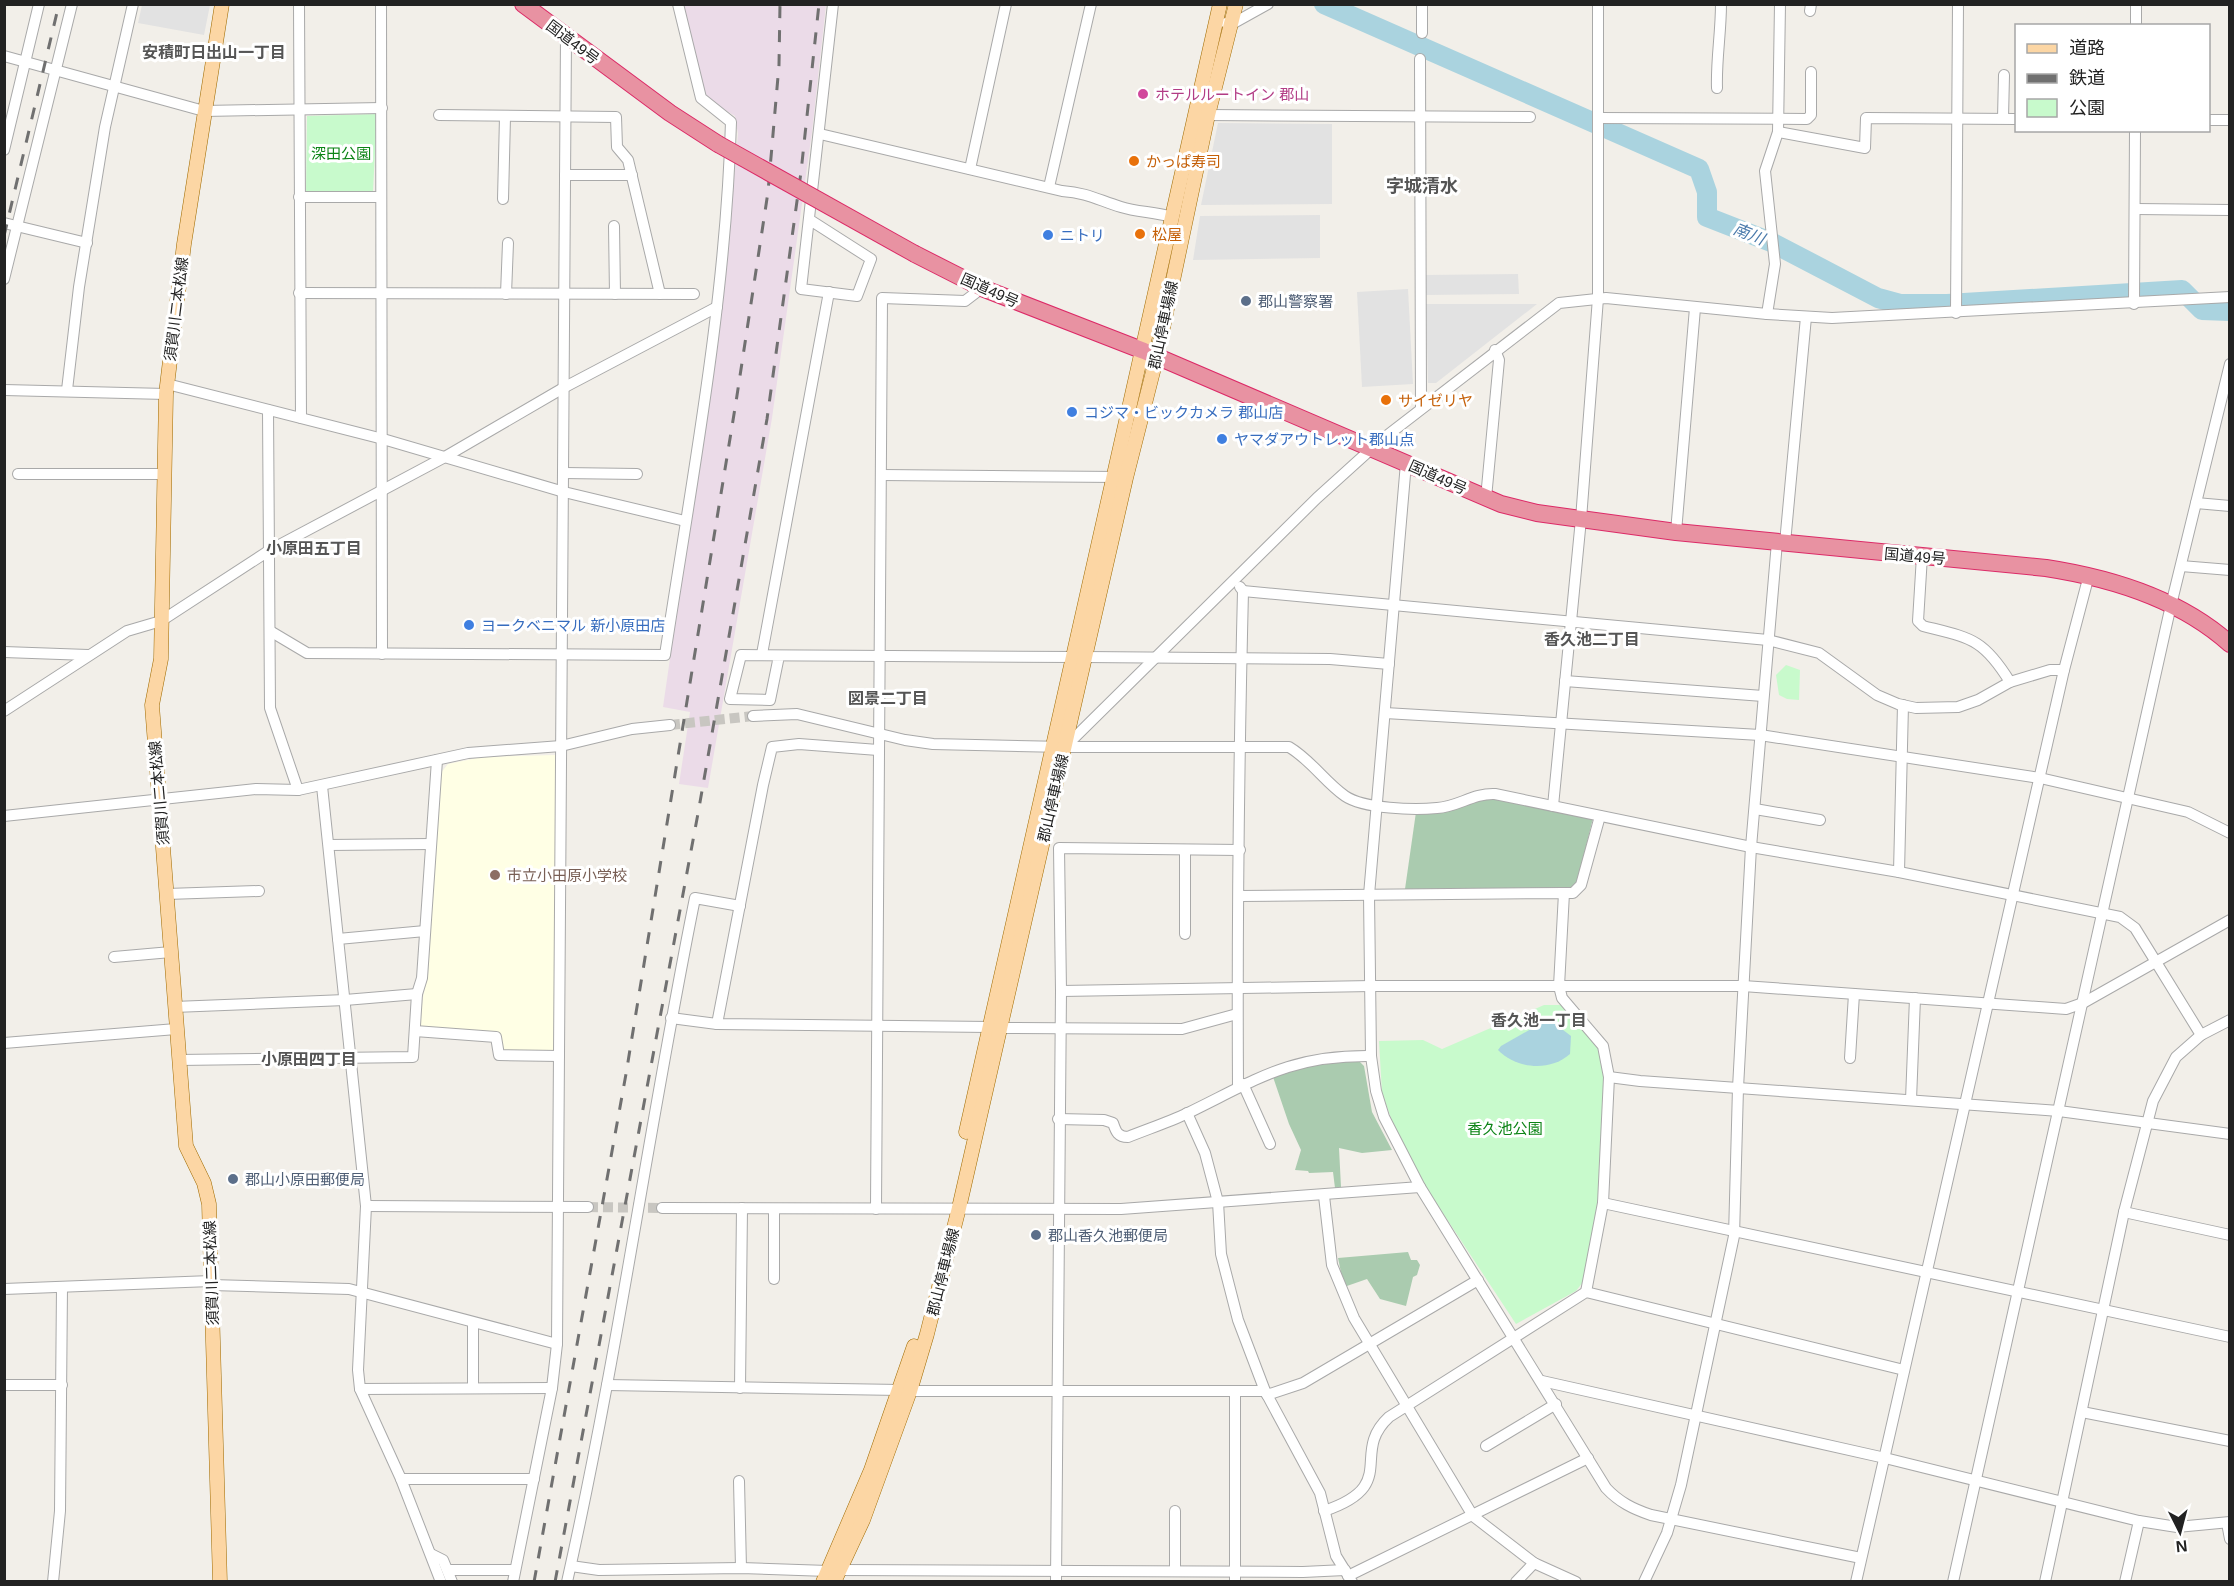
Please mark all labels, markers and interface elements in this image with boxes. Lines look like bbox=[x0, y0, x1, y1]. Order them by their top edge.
street label: 国道49号 bbox=[543, 17, 603, 67]
legend bbox=[2015, 24, 2210, 132]
text: 道路 bbox=[2069, 38, 2105, 58]
district label: 安積町日出山一丁目 bbox=[142, 44, 286, 61]
text: 鉄道 bbox=[2069, 68, 2105, 88]
place label: ホテルルートイン 郡山 bbox=[1155, 86, 1309, 103]
marker: ホテルルートイン 郡山 bbox=[1136, 87, 1150, 101]
text: 公園 bbox=[2069, 98, 2105, 118]
park label: 深田公園 bbox=[311, 145, 371, 162]
place label: かっぱ寿司 bbox=[1146, 153, 1221, 170]
marker: かっぱ寿司 bbox=[1127, 154, 1141, 168]
district label: 字城清水 bbox=[1386, 176, 1458, 196]
water label: 南川 bbox=[1731, 220, 1769, 249]
place label: 松屋 bbox=[1152, 226, 1182, 243]
place label: ニトリ bbox=[1060, 227, 1105, 244]
marker: 松屋 bbox=[1133, 227, 1147, 241]
marker: ニトリ bbox=[1041, 228, 1055, 242]
street label: 須賀川二本松線 bbox=[161, 256, 191, 362]
street label: 国道49号 bbox=[958, 270, 1022, 310]
street label: 郡山停車場線 bbox=[1145, 279, 1181, 371]
place label: 郡山警察署 bbox=[1258, 293, 1333, 310]
marker: 郡山警察署 bbox=[1239, 294, 1253, 308]
place label: サイゼリヤ bbox=[1398, 392, 1473, 409]
marker: サイゼリヤ bbox=[1379, 393, 1393, 407]
place label: コジマ・ビックカメラ 郡山店 bbox=[1084, 404, 1283, 421]
marker: コジマ・ビックカメラ 郡山店 bbox=[1065, 405, 1079, 419]
place label: ヤマダアウトレット郡山点 bbox=[1234, 431, 1414, 448]
marker: ヤマダアウトレット郡山点 bbox=[1215, 432, 1229, 446]
street label: 国道49号 bbox=[1406, 457, 1470, 497]
district label: 小原田五丁目 bbox=[266, 540, 362, 557]
street label: 国道49号 bbox=[1884, 545, 1946, 567]
place label: ヨークベニマル 新小原田店 bbox=[481, 617, 665, 634]
marker: ヨークベニマル 新小原田店 bbox=[462, 618, 476, 632]
district label: 香久池二丁目 bbox=[1544, 631, 1640, 648]
district label: 図景二丁目 bbox=[848, 690, 928, 707]
street label: 須賀川二本松線 bbox=[146, 740, 172, 846]
street label: 郡山停車場線 bbox=[1035, 752, 1071, 844]
place label: 市立小田原小学校 bbox=[507, 867, 627, 884]
marker: 市立小田原小学校 bbox=[488, 868, 502, 882]
district label: 香久池一丁目 bbox=[1491, 1012, 1587, 1029]
district label: 小原田四丁目 bbox=[261, 1051, 357, 1068]
park label: 香久池公園 bbox=[1467, 1120, 1543, 1137]
place label: 郡山小原田郵便局 bbox=[245, 1171, 365, 1188]
marker: 郡山小原田郵便局 bbox=[226, 1172, 240, 1186]
street label: 須賀川二本松線 bbox=[201, 1220, 221, 1326]
street label: 郡山停車場線 bbox=[924, 1226, 962, 1318]
place label: 郡山香久池郵便局 bbox=[1048, 1227, 1168, 1244]
marker: 郡山香久池郵便局 bbox=[1029, 1228, 1043, 1242]
north arrow bbox=[2150, 1502, 2210, 1562]
text: N bbox=[2175, 1537, 2188, 1555]

